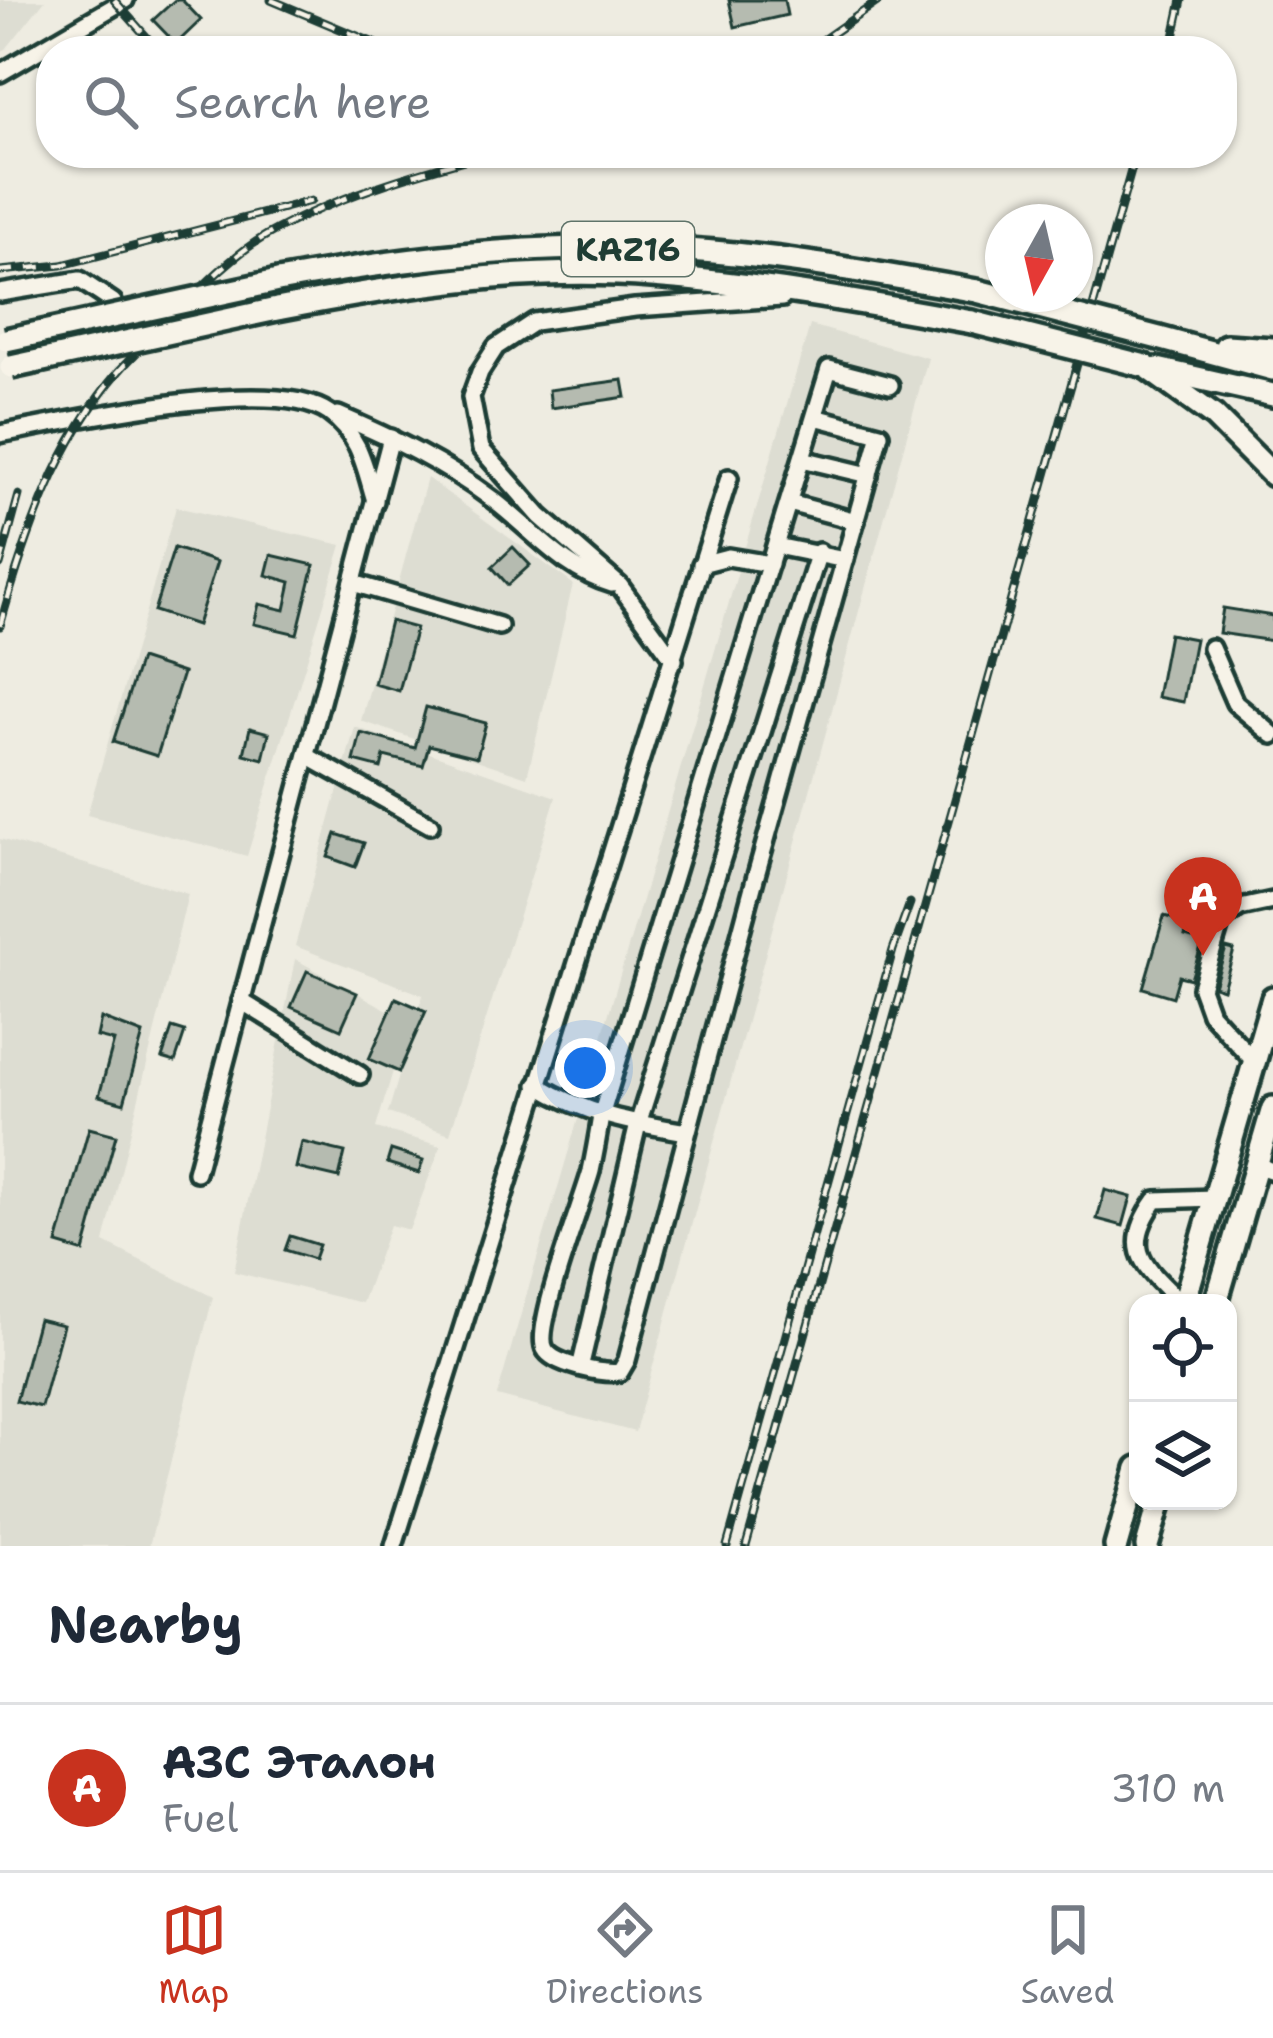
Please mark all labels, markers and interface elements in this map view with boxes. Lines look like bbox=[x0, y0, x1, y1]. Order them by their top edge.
search box bbox=[36, 36, 1237, 168]
icon: search bbox=[78, 69, 144, 135]
text: Search here bbox=[174, 72, 431, 132]
north arrow bbox=[985, 204, 1093, 312]
road number: KAZ16 bbox=[562, 222, 694, 276]
pin: A bbox=[1164, 857, 1242, 956]
your location bbox=[555, 1038, 615, 1098]
map controls bbox=[1129, 1294, 1237, 1510]
button: locate bbox=[1129, 1294, 1237, 1402]
button: layers bbox=[1129, 1402, 1237, 1510]
text: Nearby bbox=[48, 1590, 243, 1658]
text: АЗС Эталон bbox=[162, 1732, 436, 1792]
text: A bbox=[72, 1762, 102, 1814]
text: 310 m bbox=[1110, 1762, 1225, 1814]
text: Fuel bbox=[162, 1792, 238, 1844]
tab: Map bbox=[159, 1897, 229, 2014]
tab: Directions bbox=[546, 1897, 704, 2014]
tab: Saved bbox=[1021, 1897, 1114, 2014]

